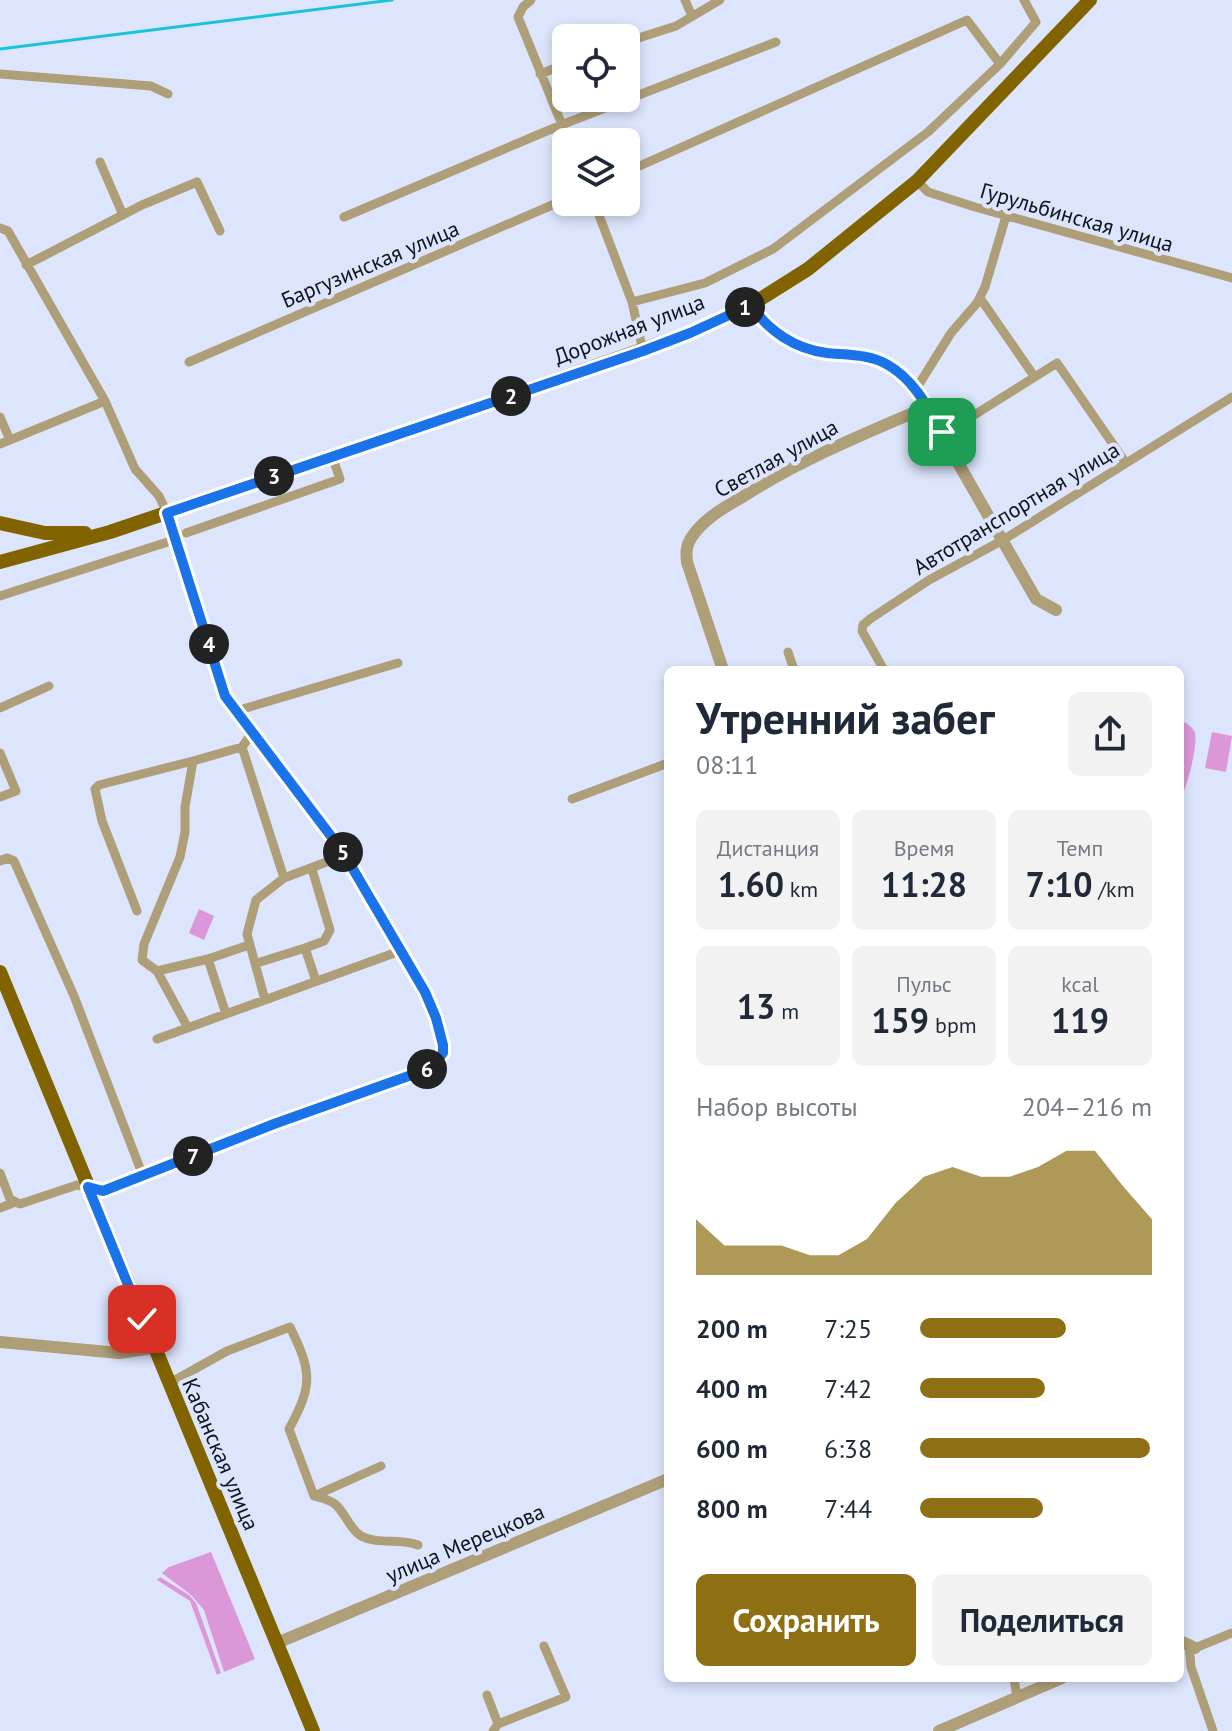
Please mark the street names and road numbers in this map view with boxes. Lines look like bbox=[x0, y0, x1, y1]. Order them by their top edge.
street label: Гурульбинская улица bbox=[977, 176, 1177, 258]
street label: Баргузинская улица bbox=[277, 214, 463, 314]
street label: Дорожная улица bbox=[550, 287, 708, 371]
street label: Светлая улица bbox=[709, 412, 843, 504]
street label: Автотранспортная улица bbox=[908, 435, 1124, 581]
street label: Кабанская улица bbox=[176, 1374, 266, 1534]
street label: улица Мерецкова bbox=[381, 1497, 549, 1589]

